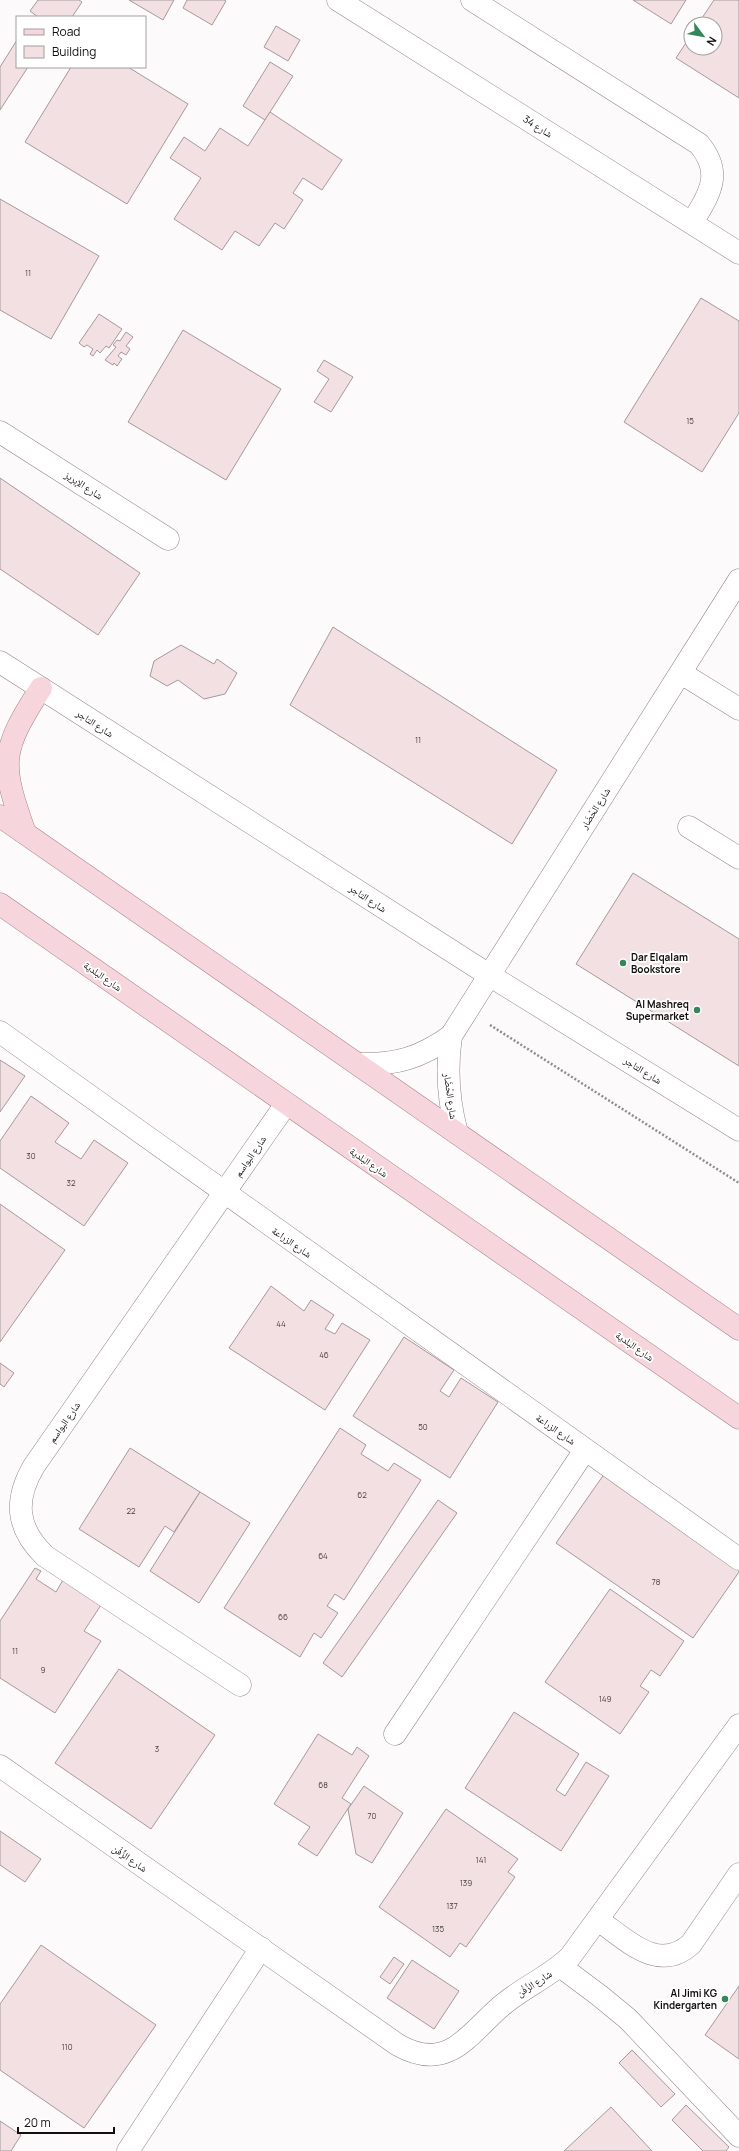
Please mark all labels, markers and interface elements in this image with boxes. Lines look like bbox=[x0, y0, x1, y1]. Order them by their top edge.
legend bbox=[16, 16, 146, 68]
north arrow bbox=[683, 16, 723, 56]
text: Road bbox=[52, 23, 80, 40]
text: N bbox=[703, 34, 720, 49]
text: Building bbox=[52, 43, 96, 60]
street label: شارع 34 bbox=[521, 111, 556, 141]
house number: 11 bbox=[25, 267, 31, 278]
house number: 15 bbox=[686, 415, 694, 426]
street label: شارع الإبريز bbox=[61, 467, 106, 503]
street label: شارع التاجر bbox=[73, 705, 117, 741]
house number: 11 bbox=[415, 734, 421, 745]
street label: شارع الحْضَار bbox=[576, 784, 613, 832]
street label: شارع التاجر bbox=[346, 880, 390, 916]
place label: Dar Elqalam Bookstore bbox=[631, 950, 688, 976]
street label: شارع البلدية bbox=[81, 958, 125, 994]
marker: Dar Elqalam Bookstore bbox=[618, 958, 628, 968]
place label: Al Mashreq Supermarket bbox=[626, 997, 689, 1023]
marker: Al Mashreq Supermarket bbox=[692, 1005, 702, 1015]
street label: شارع التاجر bbox=[621, 1052, 665, 1087]
street label: شارع الحْضَار bbox=[441, 1071, 461, 1120]
street label: شارع البواسم bbox=[231, 1132, 270, 1180]
street label: شارع البلدية bbox=[347, 1144, 391, 1180]
house number: 30 bbox=[26, 1150, 36, 1161]
house number: 32 bbox=[67, 1177, 76, 1188]
street label: شارع الزراعة bbox=[269, 1223, 315, 1261]
house number: 44 bbox=[276, 1318, 286, 1329]
street label: شارع البلدية bbox=[613, 1328, 657, 1364]
house number: 46 bbox=[319, 1349, 329, 1360]
street label: شارع البواسم bbox=[45, 1398, 84, 1446]
street label: شارع الزراعة bbox=[533, 1410, 579, 1448]
house number: 50 bbox=[418, 1421, 428, 1432]
house number: 62 bbox=[357, 1489, 367, 1500]
house number: 22 bbox=[126, 1505, 136, 1516]
house number: 64 bbox=[318, 1550, 328, 1561]
house number: 78 bbox=[652, 1576, 661, 1587]
house number: 66 bbox=[278, 1611, 288, 1622]
house number: 11 bbox=[12, 1645, 18, 1656]
house number: 9 bbox=[41, 1664, 46, 1675]
house number: 149 bbox=[599, 1693, 611, 1704]
house number: 3 bbox=[155, 1743, 159, 1754]
house number: 68 bbox=[318, 1779, 328, 1790]
house number: 70 bbox=[368, 1810, 377, 1821]
street label: شارع الزَّفْن bbox=[110, 1841, 151, 1875]
house number: 141 bbox=[476, 1854, 486, 1865]
house number: 139 bbox=[460, 1877, 472, 1888]
house number: 137 bbox=[446, 1900, 458, 1911]
house number: 135 bbox=[432, 1923, 444, 1934]
street label: شارع الزَّفْن bbox=[514, 1966, 555, 2000]
place label: Al Jimi KG Kindergarten bbox=[653, 1986, 718, 2012]
marker: Al Jimi KG Kindergarten bbox=[720, 1994, 730, 2004]
house number: 110 bbox=[61, 2041, 73, 2052]
scale bar bbox=[18, 2109, 114, 2135]
text: 20 m bbox=[24, 2114, 51, 2131]

